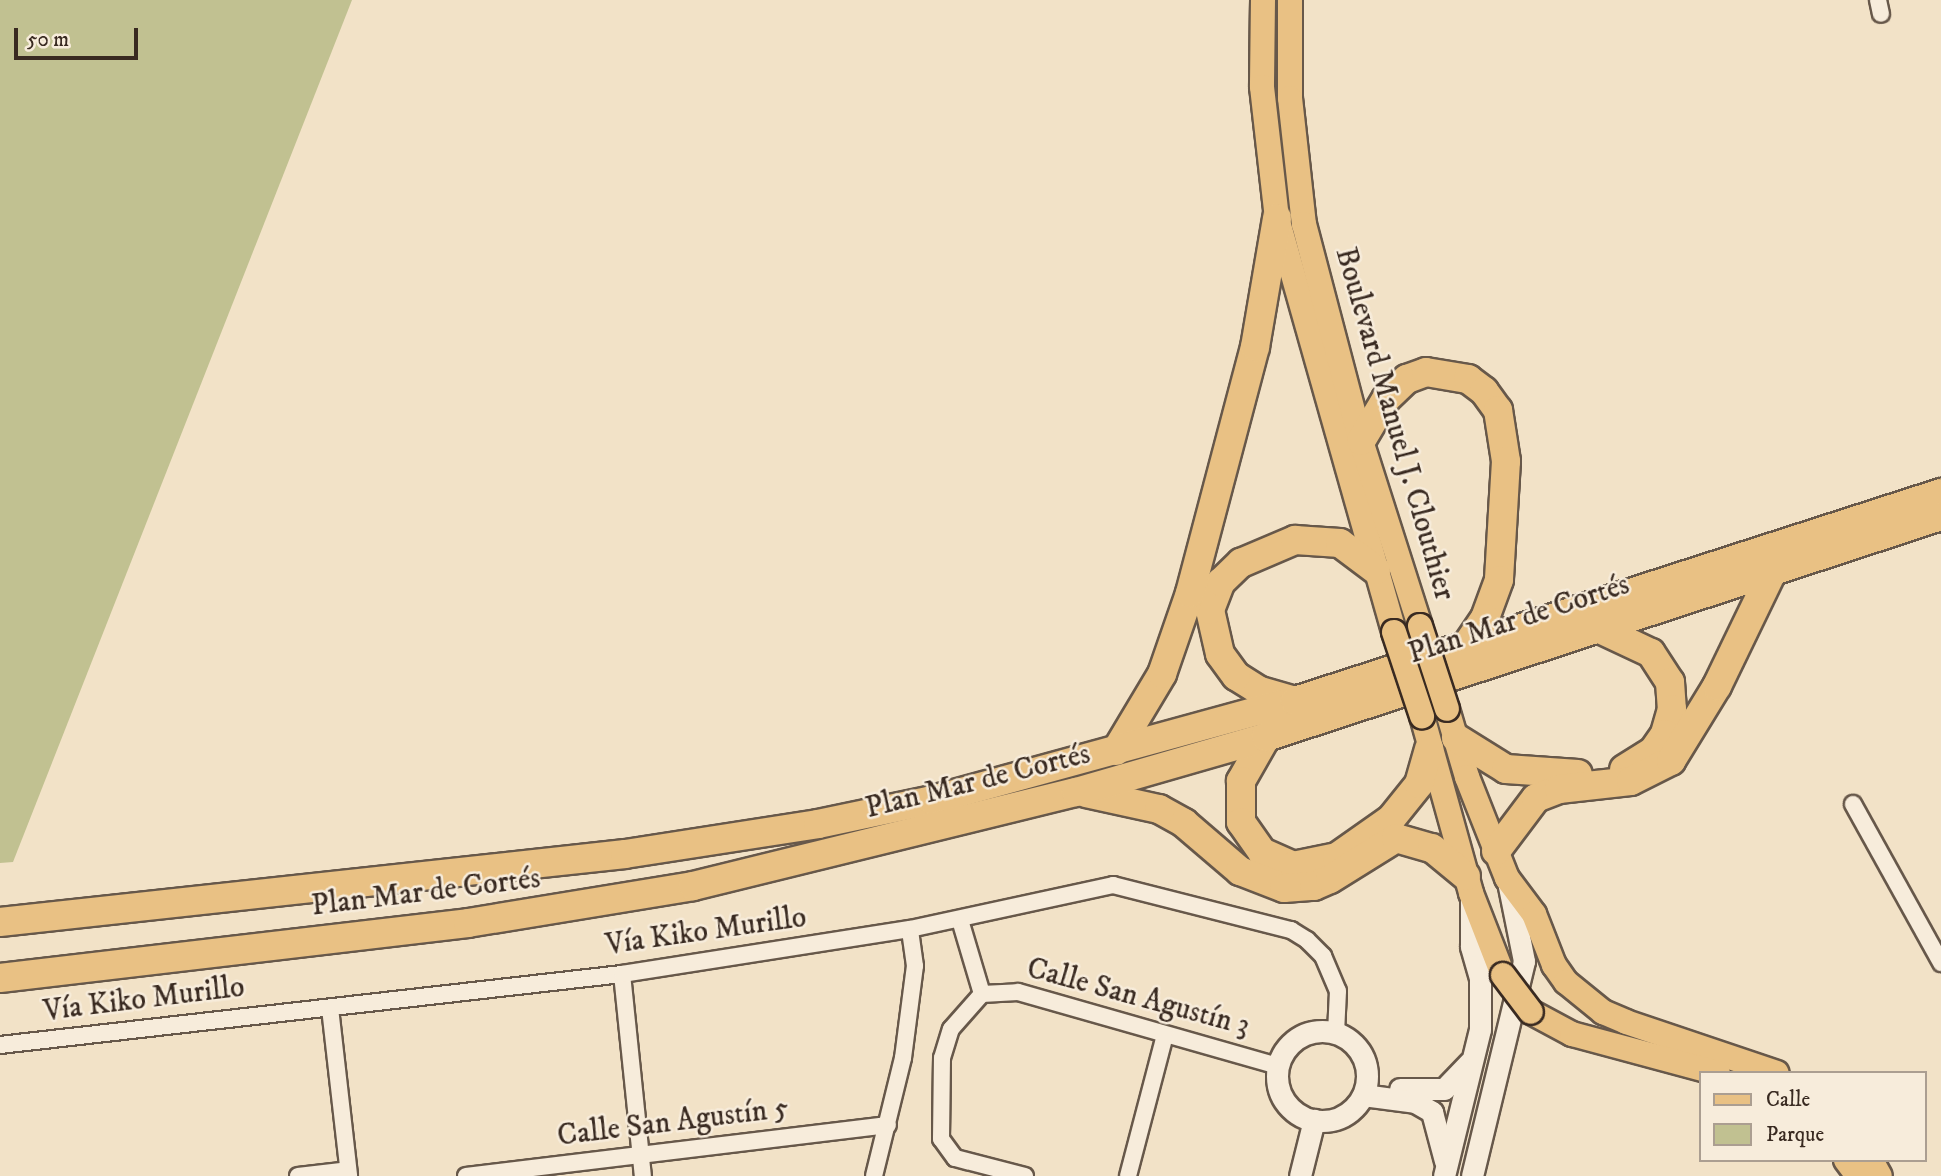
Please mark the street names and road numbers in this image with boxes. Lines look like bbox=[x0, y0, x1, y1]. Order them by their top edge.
street label: Boulevard Manuel J. Clouthier bbox=[1326, 243, 1462, 605]
street label: Plan Mar de Cortés bbox=[1404, 567, 1634, 673]
street label: Plan Mar de Cortés bbox=[862, 737, 1094, 827]
street label: Plan Mar de Cortés bbox=[309, 861, 543, 925]
street label: Vía Kiko Murillo bbox=[603, 900, 809, 964]
street label: Calle San Agustín 3 bbox=[1023, 951, 1253, 1045]
street label: Vía Kiko Murillo bbox=[41, 970, 247, 1030]
street label: Calle San Agustín 5 bbox=[555, 1091, 791, 1155]

